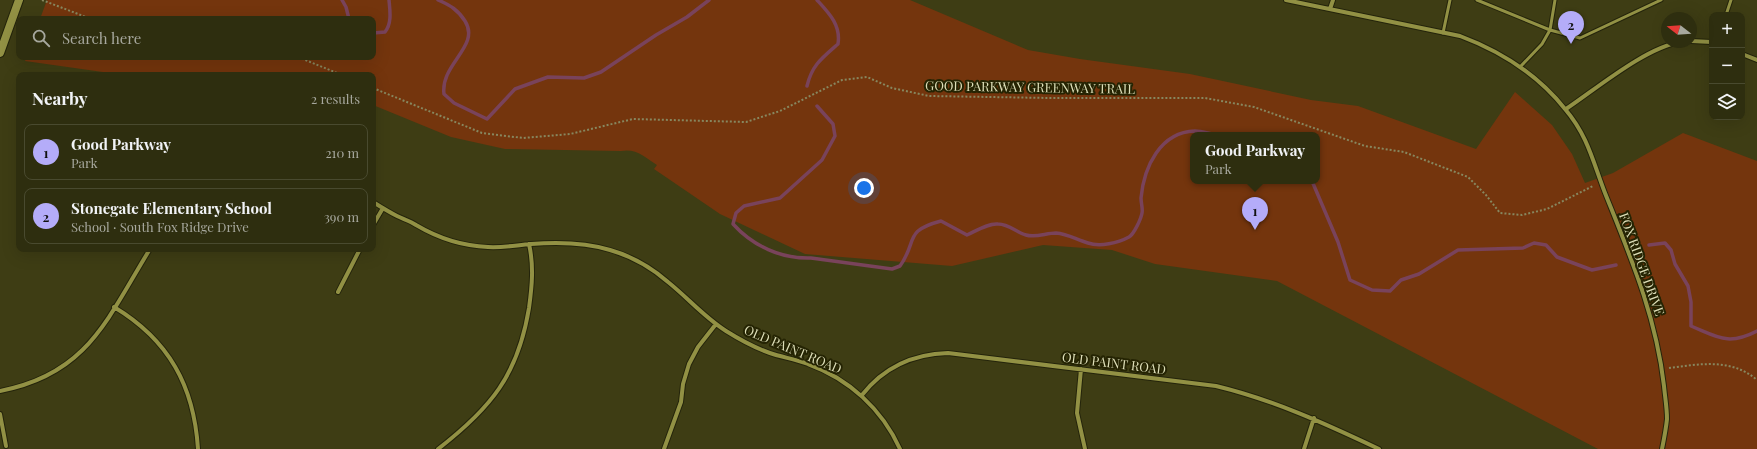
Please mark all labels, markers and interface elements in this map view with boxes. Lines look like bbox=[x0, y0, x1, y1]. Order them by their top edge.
pin: 2 bbox=[1558, 11, 1584, 44]
north arrow bbox=[1661, 12, 1697, 48]
map controls bbox=[1709, 12, 1745, 120]
button: + bbox=[1709, 12, 1745, 48]
search box bbox=[16, 16, 376, 60]
icon: search bbox=[30, 27, 52, 49]
text: Search here bbox=[62, 28, 141, 48]
button: − bbox=[1709, 48, 1745, 84]
street label: GOOD PARKWAY GREENWAY TRAIL bbox=[925, 76, 1135, 97]
button: layers bbox=[1709, 84, 1745, 120]
text: Nearby bbox=[32, 87, 87, 109]
text: 2 results bbox=[311, 90, 360, 107]
popup bbox=[1190, 132, 1320, 184]
text: Good Parkway bbox=[71, 134, 171, 154]
text: Good Parkway bbox=[1205, 140, 1305, 160]
text: 1 bbox=[44, 144, 48, 161]
text: 210 m bbox=[325, 144, 359, 161]
text: Park bbox=[71, 154, 98, 171]
text: Park bbox=[1205, 160, 1232, 177]
your location bbox=[854, 178, 874, 198]
pin: 1 bbox=[1242, 197, 1268, 230]
text: Stonegate Elementary School bbox=[71, 198, 272, 218]
text: 2 bbox=[43, 208, 49, 225]
text: 390 m bbox=[324, 208, 359, 225]
street label: FOX RIDGE DRIVE bbox=[1616, 210, 1669, 318]
text: School · South Fox Ridge Drive bbox=[71, 218, 249, 235]
street label: OLD PAINT ROAD bbox=[742, 320, 845, 377]
street label: OLD PAINT ROAD bbox=[1061, 348, 1167, 377]

